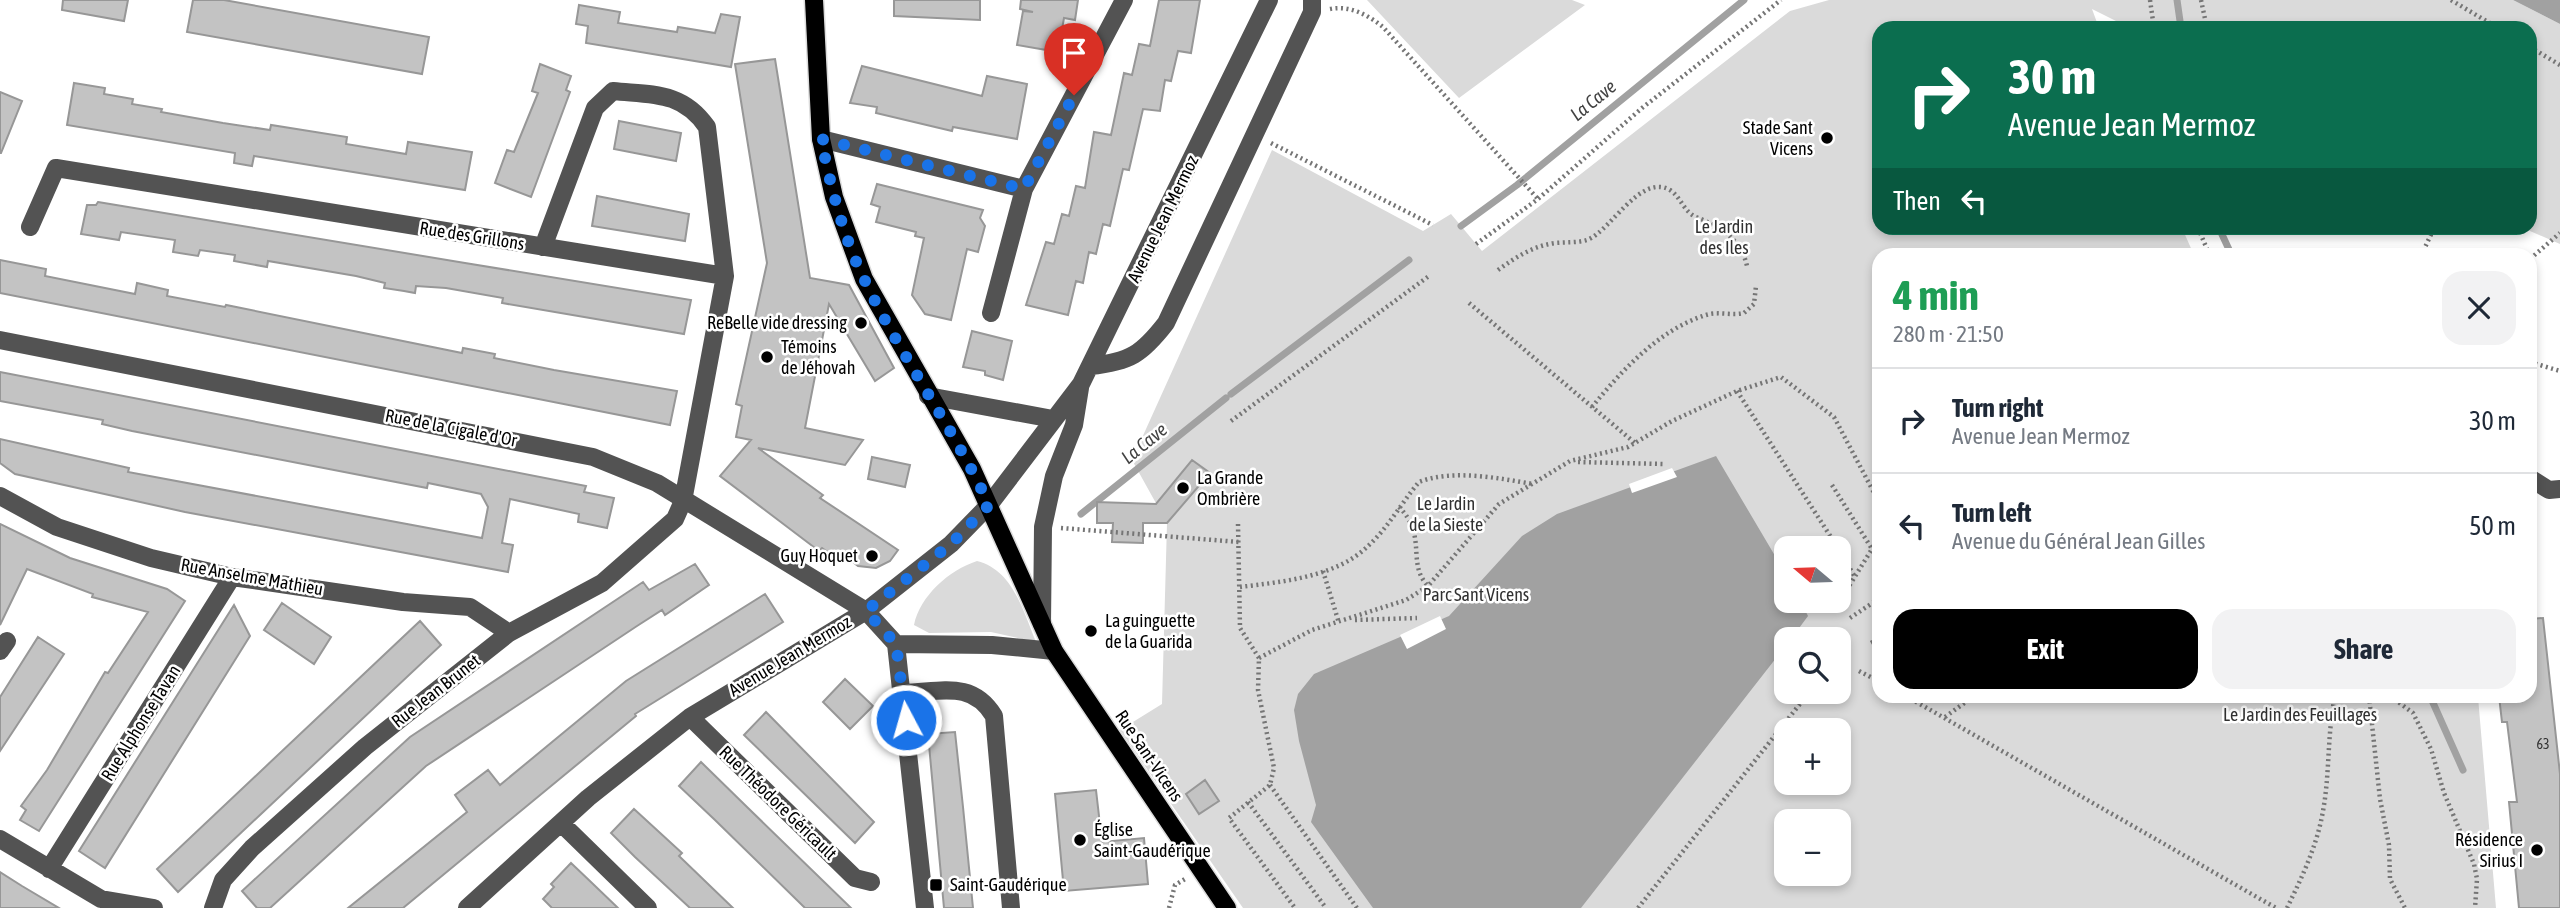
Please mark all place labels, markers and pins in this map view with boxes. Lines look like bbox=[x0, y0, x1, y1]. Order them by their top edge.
pin bbox=[1044, 23, 1104, 95]
place label: Stade Sant Vicens bbox=[1743, 117, 1813, 159]
marker: Stade Sant Vicens bbox=[1819, 130, 1835, 146]
place label: ReBelle vide dressing bbox=[707, 312, 847, 333]
marker: ReBelle vide dressing bbox=[853, 315, 869, 331]
place label: Témoins de Jéhovah bbox=[781, 336, 855, 378]
marker: Témoins de Jéhovah bbox=[759, 349, 775, 365]
place label: La Grande Ombrière bbox=[1197, 467, 1263, 509]
marker: La Grande Ombrière bbox=[1175, 480, 1191, 496]
place label: Guy Hoquet bbox=[780, 545, 858, 566]
marker: Guy Hoquet bbox=[864, 548, 880, 564]
place label: La guinguette de la Guarida bbox=[1105, 610, 1195, 652]
marker: La guinguette de la Guarida bbox=[1083, 623, 1099, 639]
place label: Église Saint-Gaudérique bbox=[1094, 819, 1211, 861]
place label: Résidence Sirius I bbox=[2455, 829, 2523, 871]
marker: Église Saint-Gaudérique bbox=[1072, 832, 1088, 848]
marker: Résidence Sirius I bbox=[2529, 842, 2545, 858]
place label: Saint-Gaudérique bbox=[950, 874, 1067, 895]
marker: Saint-Gaudérique bbox=[928, 877, 944, 893]

